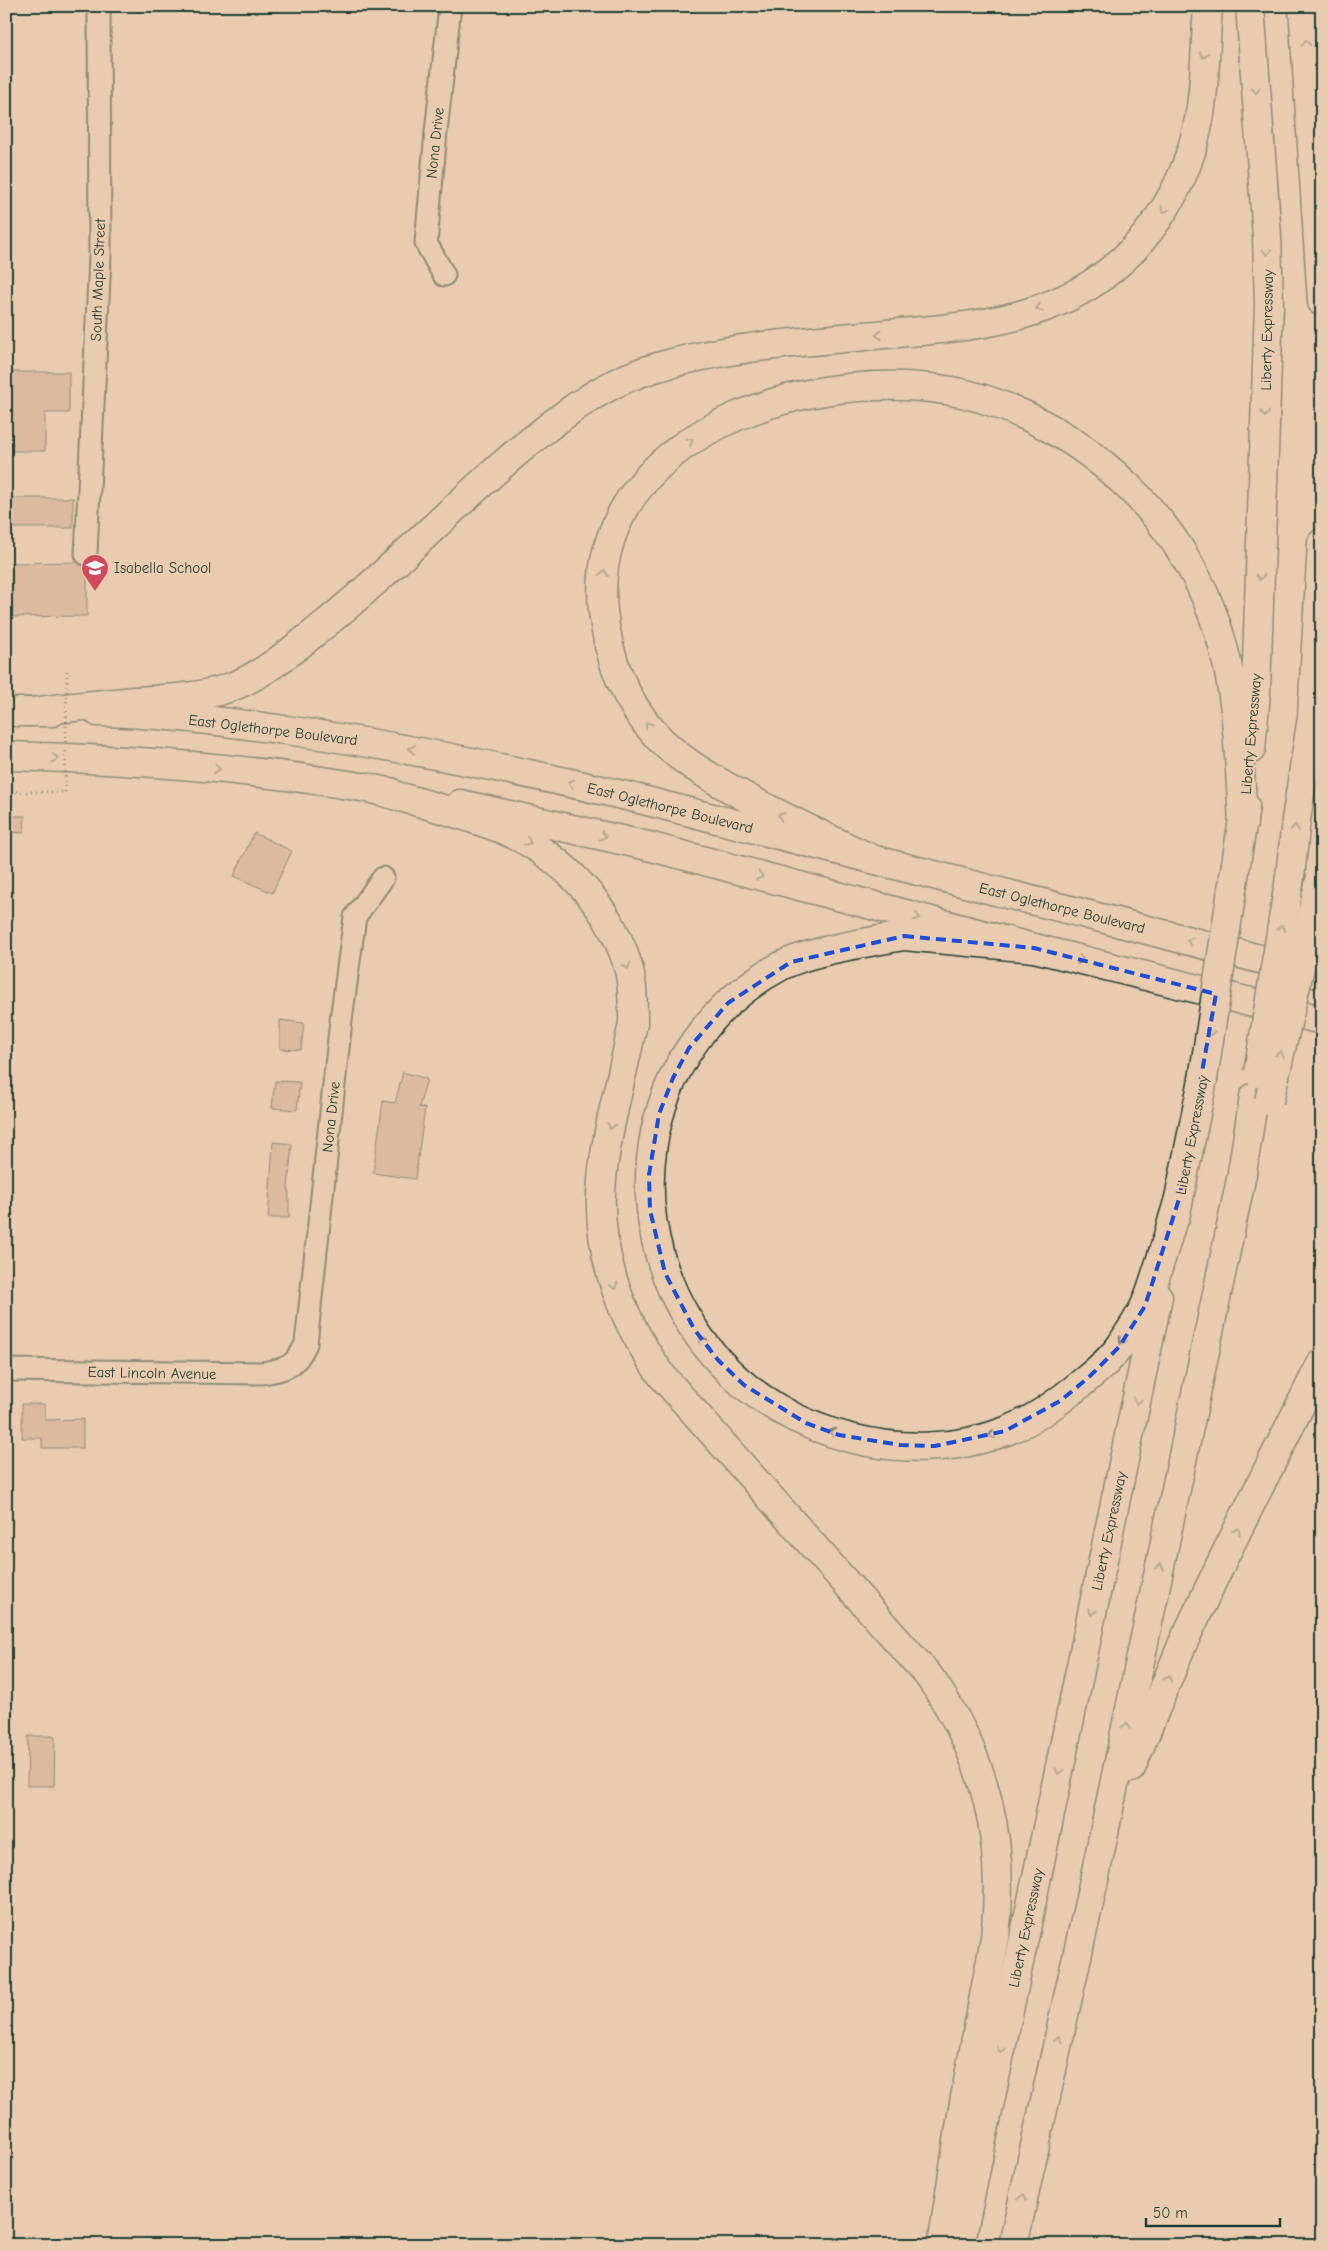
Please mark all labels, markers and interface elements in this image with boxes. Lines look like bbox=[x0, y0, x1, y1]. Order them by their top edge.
one-way arrow bbox=[1300, 39, 1311, 47]
one-way arrow bbox=[1199, 51, 1210, 59]
one-way arrow bbox=[1250, 86, 1261, 94]
street label: Nona Drive bbox=[422, 106, 448, 179]
one-way arrow bbox=[1160, 205, 1170, 214]
street label: South Maple Street bbox=[87, 218, 109, 342]
one-way arrow bbox=[1262, 248, 1273, 256]
street label: Liberty Expressway bbox=[1257, 269, 1277, 391]
one-way arrow bbox=[1036, 303, 1044, 313]
one-way arrow bbox=[875, 329, 883, 340]
one-way arrow bbox=[1260, 411, 1271, 419]
one-way arrow bbox=[684, 438, 693, 448]
school or university icon: Isabella School bbox=[80, 553, 110, 592]
place label: Isabella School bbox=[114, 559, 211, 577]
one-way arrow bbox=[598, 569, 609, 577]
one-way arrow bbox=[1255, 573, 1265, 581]
street label: Liberty Expressway bbox=[1237, 672, 1265, 795]
street label: East Oglethorpe Boulevard bbox=[187, 711, 359, 749]
one-way arrow bbox=[645, 721, 654, 731]
one-way arrow bbox=[407, 745, 416, 755]
one-way arrow bbox=[51, 752, 59, 763]
one-way arrow bbox=[213, 763, 221, 774]
one-way arrow bbox=[566, 778, 575, 789]
street label: East Oglethorpe Boulevard bbox=[585, 779, 755, 837]
one-way arrow bbox=[777, 812, 786, 822]
one-way arrow bbox=[1289, 824, 1300, 832]
one-way arrow bbox=[598, 830, 607, 841]
one-way arrow bbox=[523, 836, 532, 846]
one-way arrow bbox=[756, 870, 764, 880]
street label: East Oglethorpe Boulevard bbox=[977, 879, 1147, 937]
one-way arrow bbox=[913, 911, 922, 922]
one-way arrow bbox=[1276, 924, 1286, 932]
one-way arrow bbox=[1185, 936, 1194, 947]
one-way arrow bbox=[1077, 954, 1085, 964]
one-way arrow bbox=[621, 962, 631, 970]
one-way arrow bbox=[1206, 1029, 1216, 1038]
one-way arrow bbox=[1274, 1049, 1285, 1058]
street label: Liberty Expressway bbox=[1172, 1073, 1212, 1196]
street label: Nona Drive bbox=[318, 1080, 344, 1153]
one-way arrow bbox=[606, 1121, 617, 1130]
one-way arrow bbox=[609, 1281, 619, 1290]
one-way arrow bbox=[699, 1336, 708, 1346]
one-way arrow bbox=[1119, 1336, 1129, 1345]
street label: East Lincoln Avenue bbox=[87, 1363, 217, 1383]
one-way arrow bbox=[1132, 1397, 1142, 1406]
one-way arrow bbox=[829, 1428, 837, 1438]
one-way arrow bbox=[989, 1429, 997, 1439]
street label: Liberty Expressway bbox=[1088, 1470, 1130, 1592]
one-way arrow bbox=[1230, 1527, 1240, 1536]
one-way arrow bbox=[1154, 1562, 1164, 1571]
one-way arrow bbox=[1088, 1607, 1098, 1616]
one-way arrow bbox=[1161, 1674, 1172, 1683]
one-way arrow bbox=[1120, 1721, 1131, 1730]
one-way arrow bbox=[1054, 1766, 1065, 1775]
street label: Liberty Expressway bbox=[1005, 1867, 1047, 1989]
one-way arrow bbox=[1053, 2034, 1063, 2043]
one-way arrow bbox=[996, 2045, 1007, 2054]
one-way arrow bbox=[1017, 2193, 1028, 2202]
scale bar bbox=[1146, 2196, 1279, 2228]
text: 50 m bbox=[1153, 2204, 1188, 2222]

